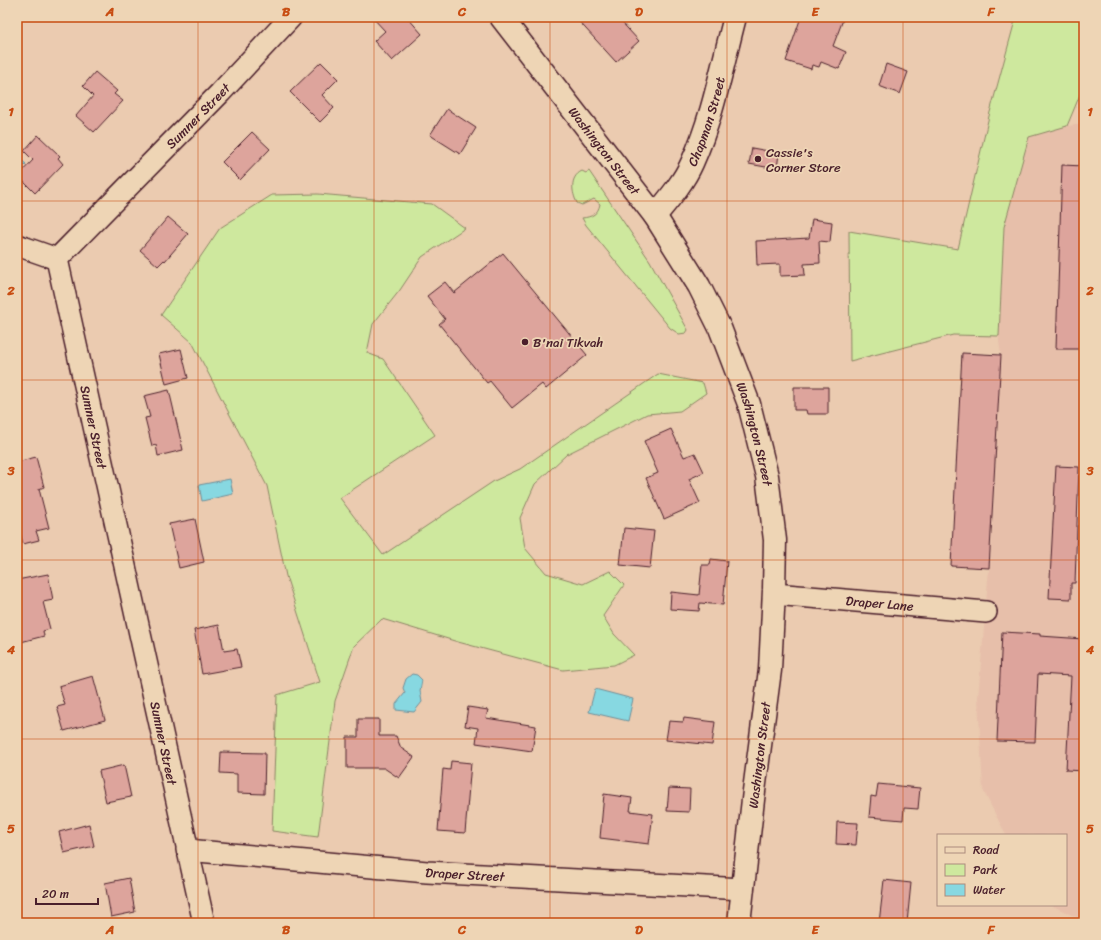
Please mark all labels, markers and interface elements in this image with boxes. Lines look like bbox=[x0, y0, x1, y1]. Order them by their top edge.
text: A bbox=[105, 0, 114, 23]
text: B bbox=[282, 0, 291, 23]
text: C bbox=[457, 0, 467, 23]
text: D bbox=[635, 0, 643, 23]
text: E bbox=[811, 0, 820, 23]
text: F bbox=[986, 0, 995, 23]
street label: Chapman Street bbox=[681, 74, 732, 170]
street label: Sumner Street bbox=[160, 77, 237, 154]
text: 1 bbox=[8, 100, 14, 123]
text: 1 bbox=[1087, 100, 1093, 123]
street label: Washington Street bbox=[562, 102, 646, 201]
place label: Cassie's Corner Store bbox=[766, 141, 841, 179]
marker: Cassie's Corner Store bbox=[753, 154, 763, 164]
text: 2 bbox=[6, 279, 15, 302]
text: 2 bbox=[1085, 279, 1094, 302]
place label: B'nai Tikvah bbox=[533, 331, 604, 354]
marker: B'nai Tikvah bbox=[520, 337, 530, 347]
street label: Washington Street bbox=[730, 378, 779, 488]
street label: Sumner Street bbox=[73, 383, 114, 472]
text: 3 bbox=[6, 459, 15, 482]
text: 3 bbox=[1085, 459, 1094, 482]
street label: Draper Lane bbox=[845, 589, 915, 618]
text: 4 bbox=[6, 638, 16, 661]
text: 4 bbox=[1085, 638, 1095, 661]
street label: Sumner Street bbox=[143, 699, 184, 788]
street label: Washington Street bbox=[742, 700, 778, 810]
text: 5 bbox=[7, 817, 15, 840]
text: 5 bbox=[1086, 817, 1094, 840]
legend bbox=[937, 834, 1067, 906]
text: Road bbox=[973, 839, 1000, 861]
text: Park bbox=[973, 859, 998, 881]
street label: Draper Street bbox=[425, 861, 506, 888]
text: Water bbox=[973, 879, 1006, 901]
scale bar bbox=[36, 880, 98, 906]
text: 20 m bbox=[42, 883, 69, 905]
text: A bbox=[105, 918, 114, 940]
text: B bbox=[282, 918, 291, 940]
text: C bbox=[457, 918, 467, 940]
text: D bbox=[635, 918, 643, 940]
text: E bbox=[811, 918, 820, 940]
text: F bbox=[986, 918, 995, 940]

